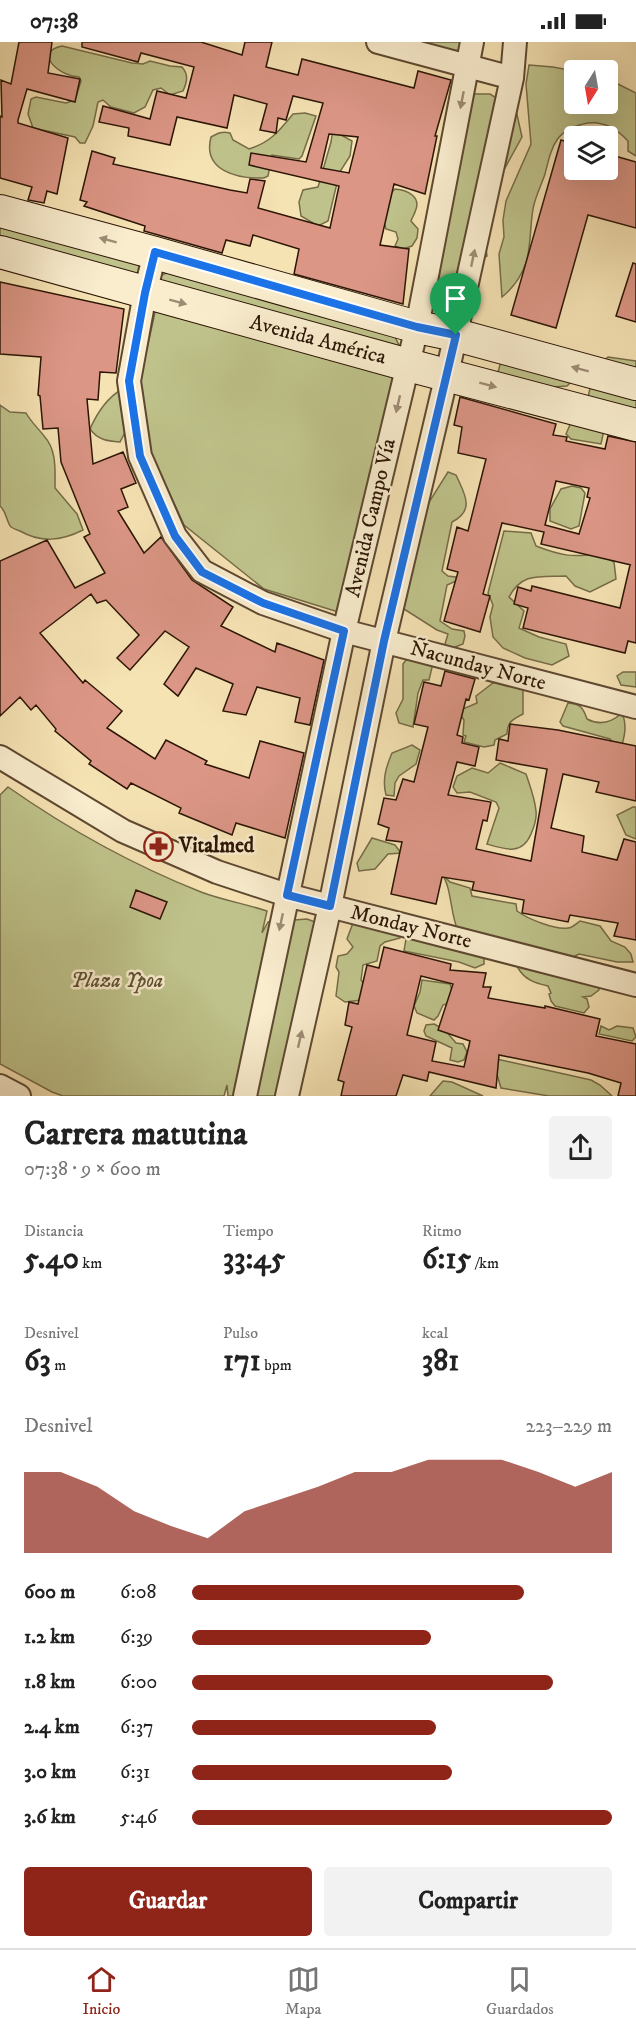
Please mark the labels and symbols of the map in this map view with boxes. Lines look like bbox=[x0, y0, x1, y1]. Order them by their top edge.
north arrow bbox=[564, 60, 618, 114]
one-way arrow bbox=[457, 90, 466, 109]
one-way arrow bbox=[99, 235, 117, 244]
one-way arrow bbox=[469, 248, 478, 267]
pin bbox=[430, 273, 481, 335]
one-way arrow bbox=[169, 298, 187, 307]
street label: Avenida América bbox=[247, 309, 389, 371]
one-way arrow bbox=[570, 364, 588, 373]
one-way arrow bbox=[479, 381, 497, 390]
one-way arrow bbox=[393, 395, 403, 414]
street label: Avenida Campo Vía bbox=[340, 436, 402, 600]
street label: Ñacunday Norte bbox=[407, 633, 550, 697]
pharmacy icon: Vitalmed bbox=[142, 830, 174, 862]
place label: Vitalmed bbox=[178, 833, 255, 859]
street label: Monday Norte bbox=[348, 899, 475, 955]
one-way arrow bbox=[276, 913, 285, 932]
park label: Plaza Ypoa bbox=[71, 968, 163, 994]
one-way arrow bbox=[296, 1029, 305, 1048]

